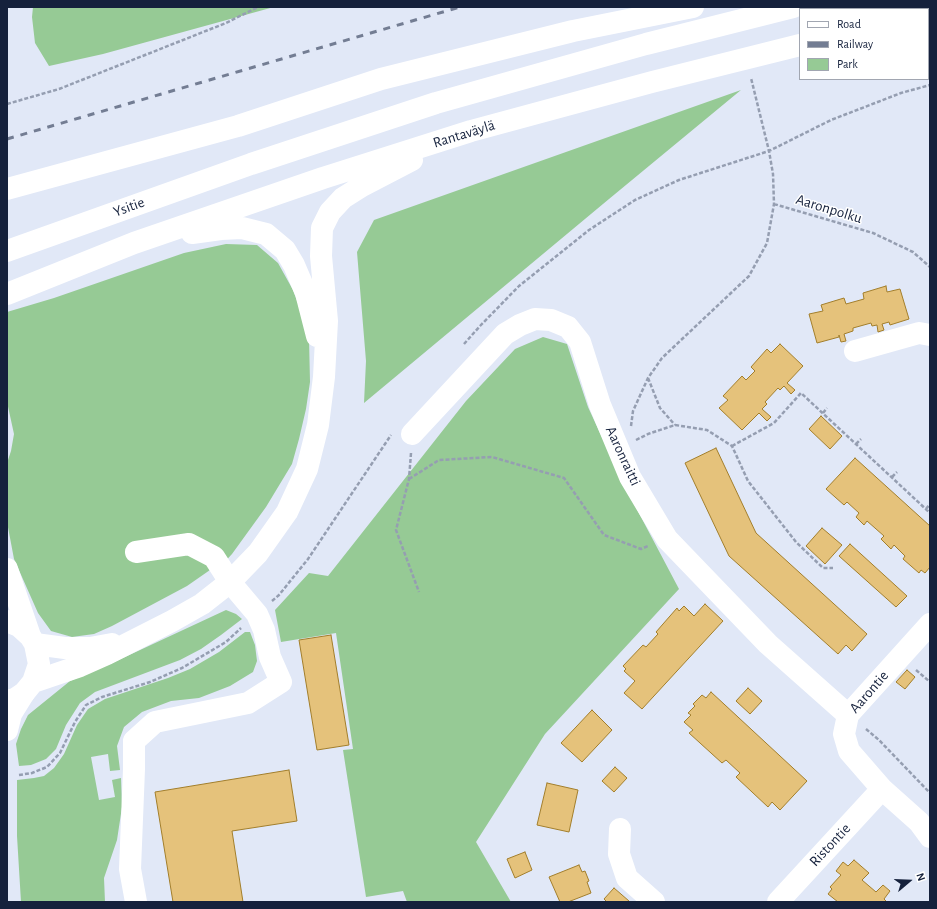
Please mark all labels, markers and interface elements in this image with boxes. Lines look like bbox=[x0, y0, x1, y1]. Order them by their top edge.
legend bbox=[799, 8, 929, 80]
text: Road bbox=[837, 18, 861, 30]
text: Railway bbox=[837, 38, 873, 50]
text: Park bbox=[837, 58, 858, 70]
street label: Rantaväylä bbox=[431, 116, 497, 152]
street label: Aaronpolku bbox=[794, 190, 864, 228]
street label: Ysitie bbox=[111, 193, 147, 221]
street label: Aaronraitti bbox=[601, 423, 645, 489]
street label: Aarontie bbox=[846, 667, 892, 717]
street label: Ristontie bbox=[806, 820, 854, 870]
north arrow bbox=[889, 861, 929, 901]
text: N bbox=[914, 872, 927, 882]

